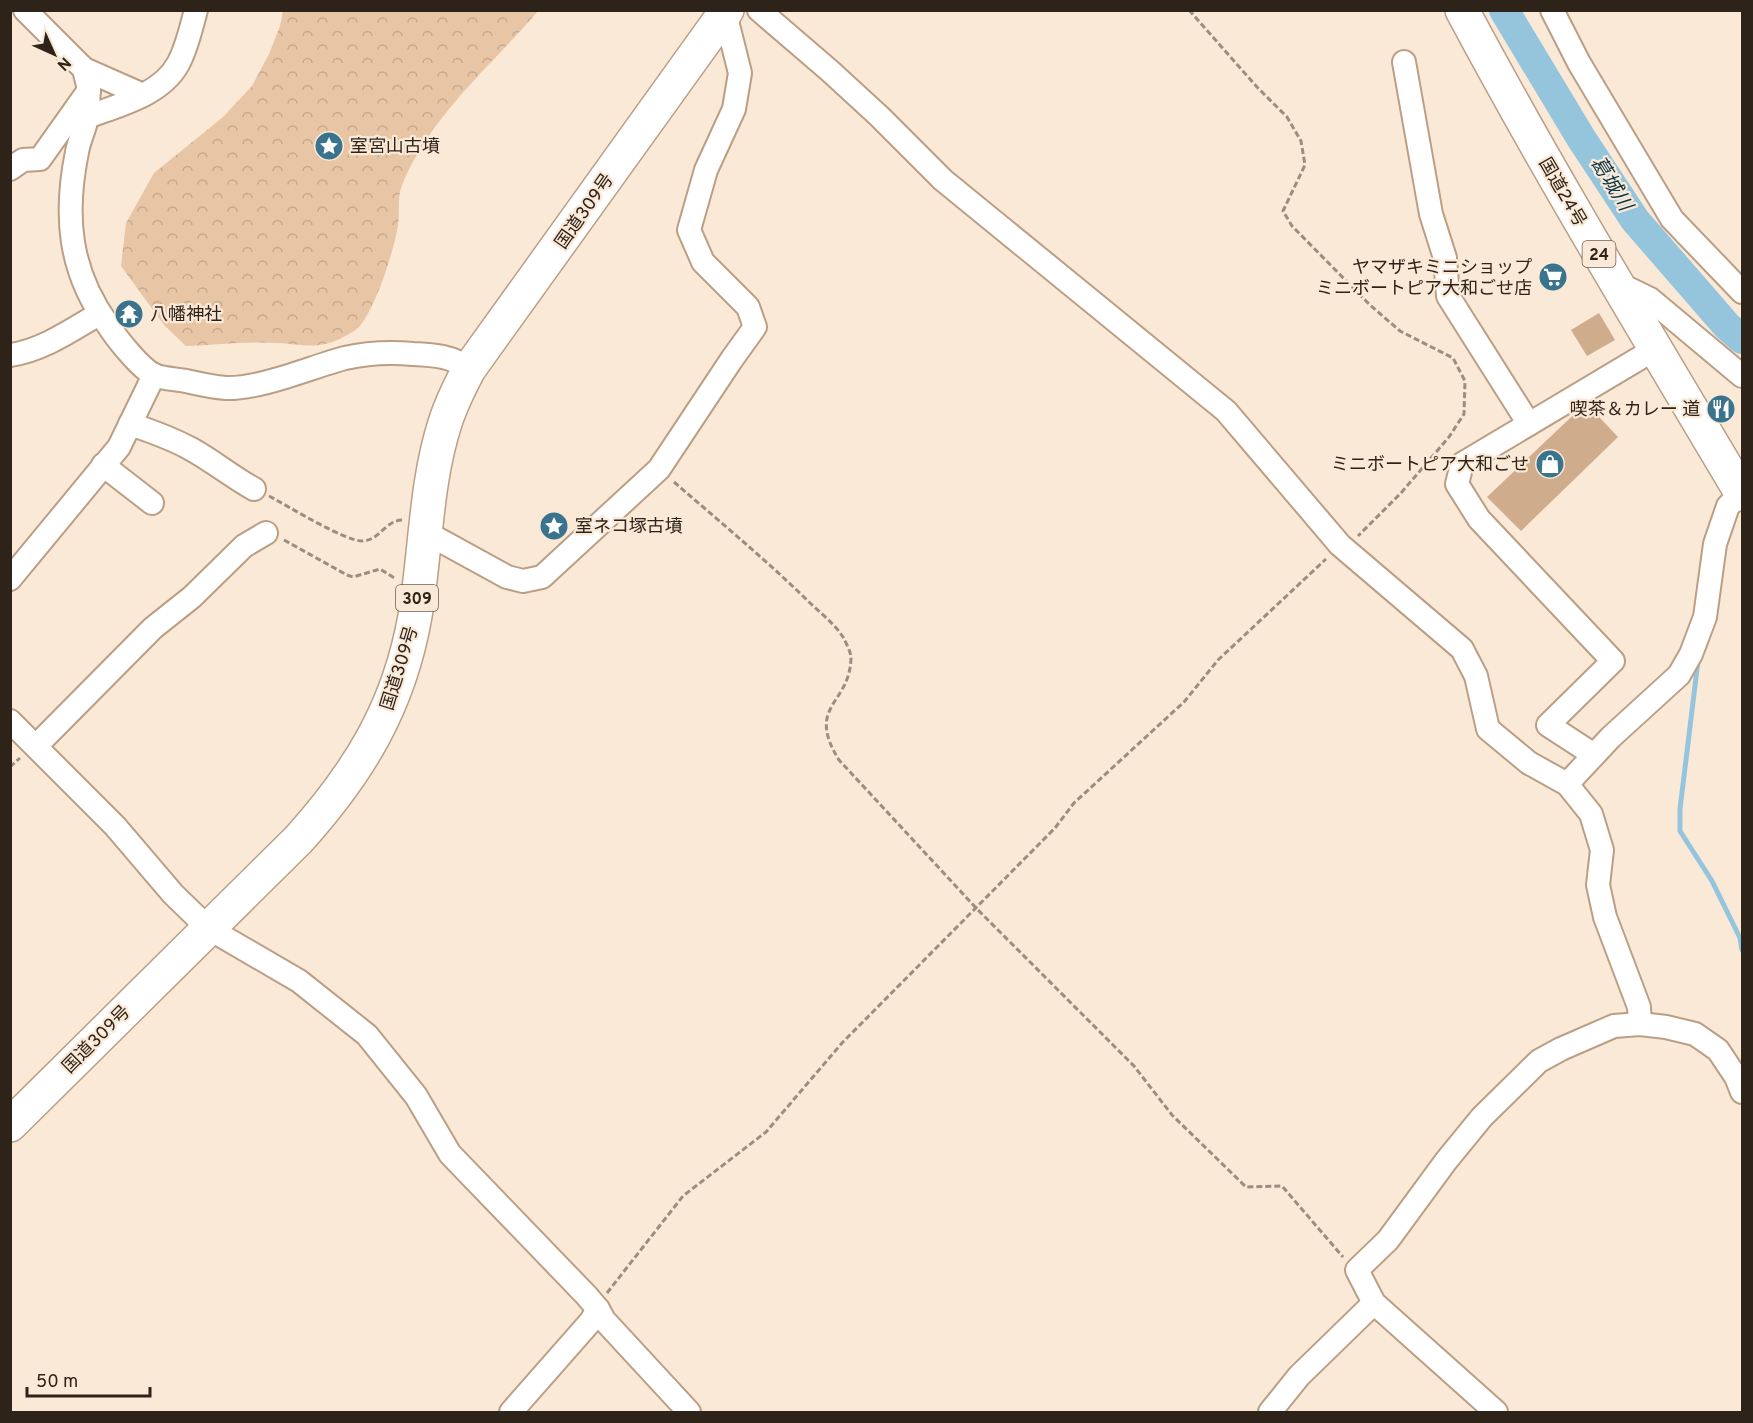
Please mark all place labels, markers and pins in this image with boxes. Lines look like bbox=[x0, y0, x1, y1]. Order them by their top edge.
place icon: 室宮山古墳 bbox=[313, 130, 345, 162]
place label: 室宮山古墳 bbox=[350, 136, 440, 159]
place label: ヤマザキミニショップ ミニボートピア大和ごせ店 bbox=[1316, 257, 1532, 301]
supermarket icon: ヤマザキミニショップ ミニボートピア大和ごせ店 bbox=[1537, 261, 1569, 293]
temple icon: 八幡神社 bbox=[113, 298, 145, 330]
place label: 八幡神社 bbox=[150, 304, 222, 327]
restaurant icon: 喫茶＆カレー 道 bbox=[1705, 393, 1737, 425]
place label: 喫茶＆カレー 道 bbox=[1570, 399, 1700, 422]
shop icon: ミニボートピア大和ごせ bbox=[1534, 448, 1566, 480]
place label: ミニボートピア大和ごせ bbox=[1331, 454, 1529, 477]
place icon: 室ネコ塚古墳 bbox=[538, 510, 570, 542]
place label: 室ネコ塚古墳 bbox=[575, 516, 683, 539]

